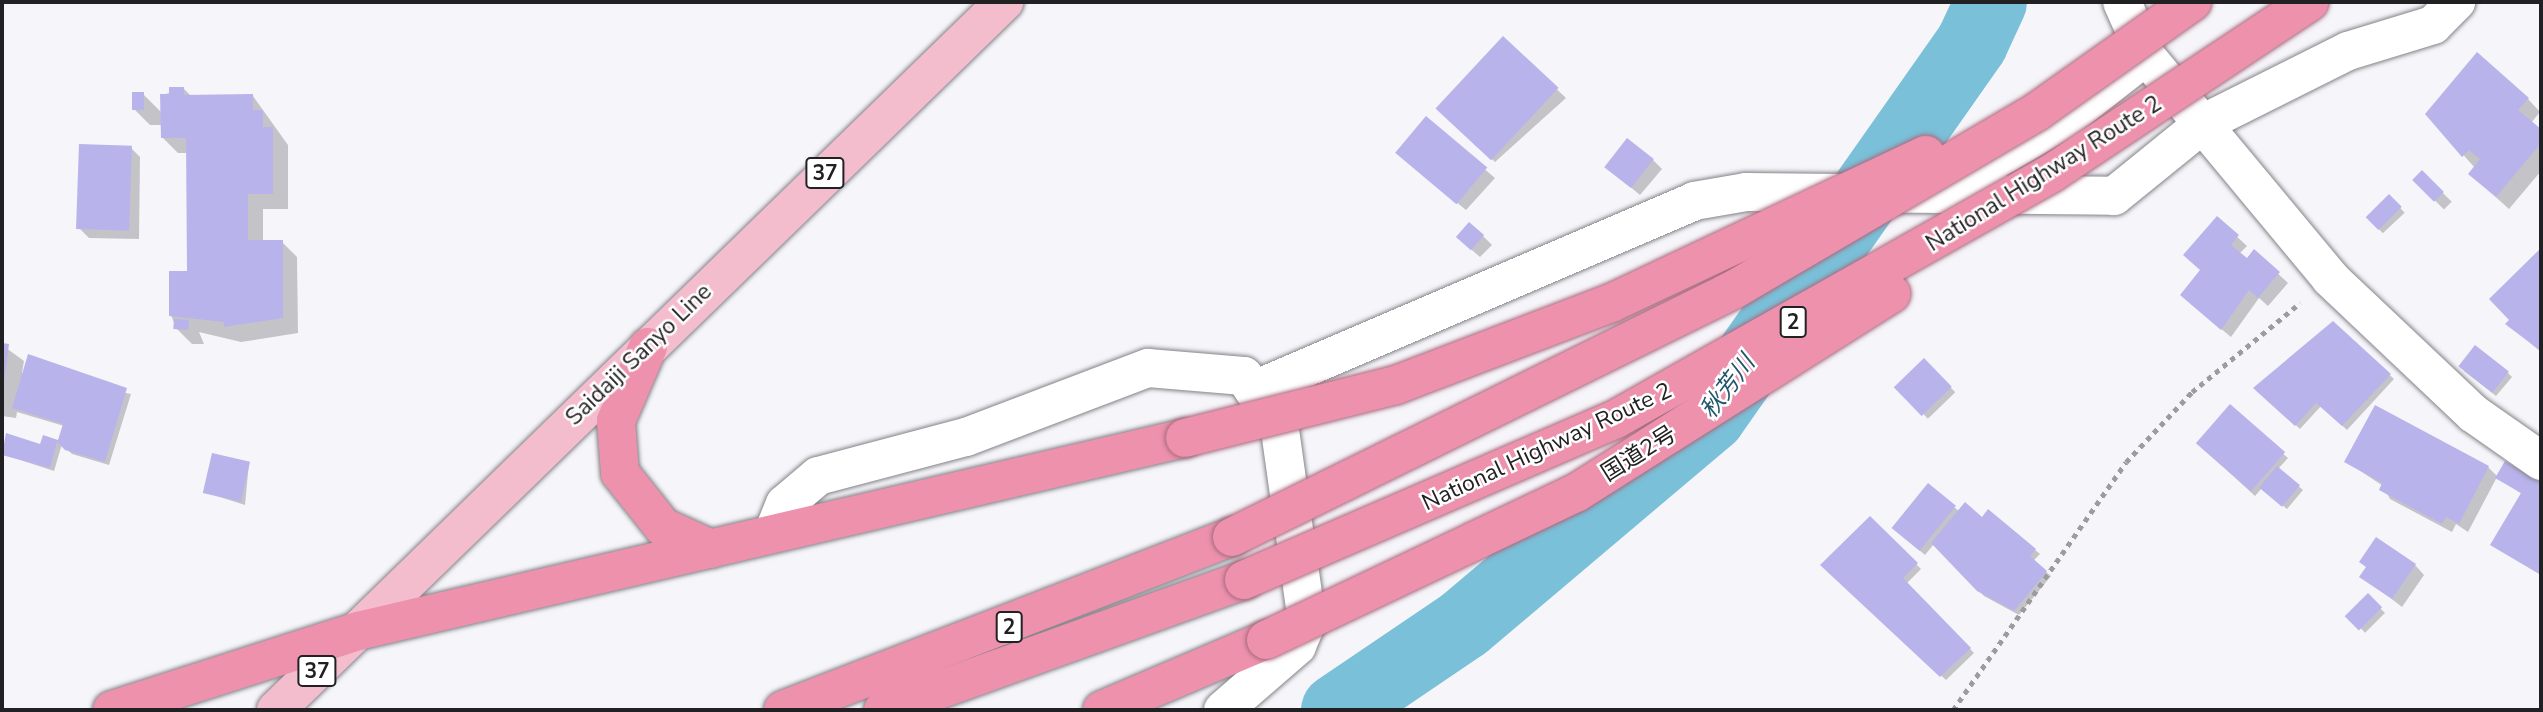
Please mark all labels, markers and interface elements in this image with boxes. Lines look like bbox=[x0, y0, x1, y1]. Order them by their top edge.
street label: National Highway Route 2 bbox=[1921, 90, 2167, 258]
road number: 37 bbox=[804, 156, 846, 190]
street label: Saidaiji Sanyo Line bbox=[560, 278, 718, 432]
road number: 2 bbox=[1779, 304, 1807, 340]
water label: 秋芳川 bbox=[1695, 350, 1761, 424]
street label: National Highway Route 2 bbox=[1418, 377, 1676, 517]
street label: 国道2号 bbox=[1597, 420, 1681, 488]
road number: 2 bbox=[995, 610, 1023, 644]
road number: 37 bbox=[296, 654, 338, 688]

